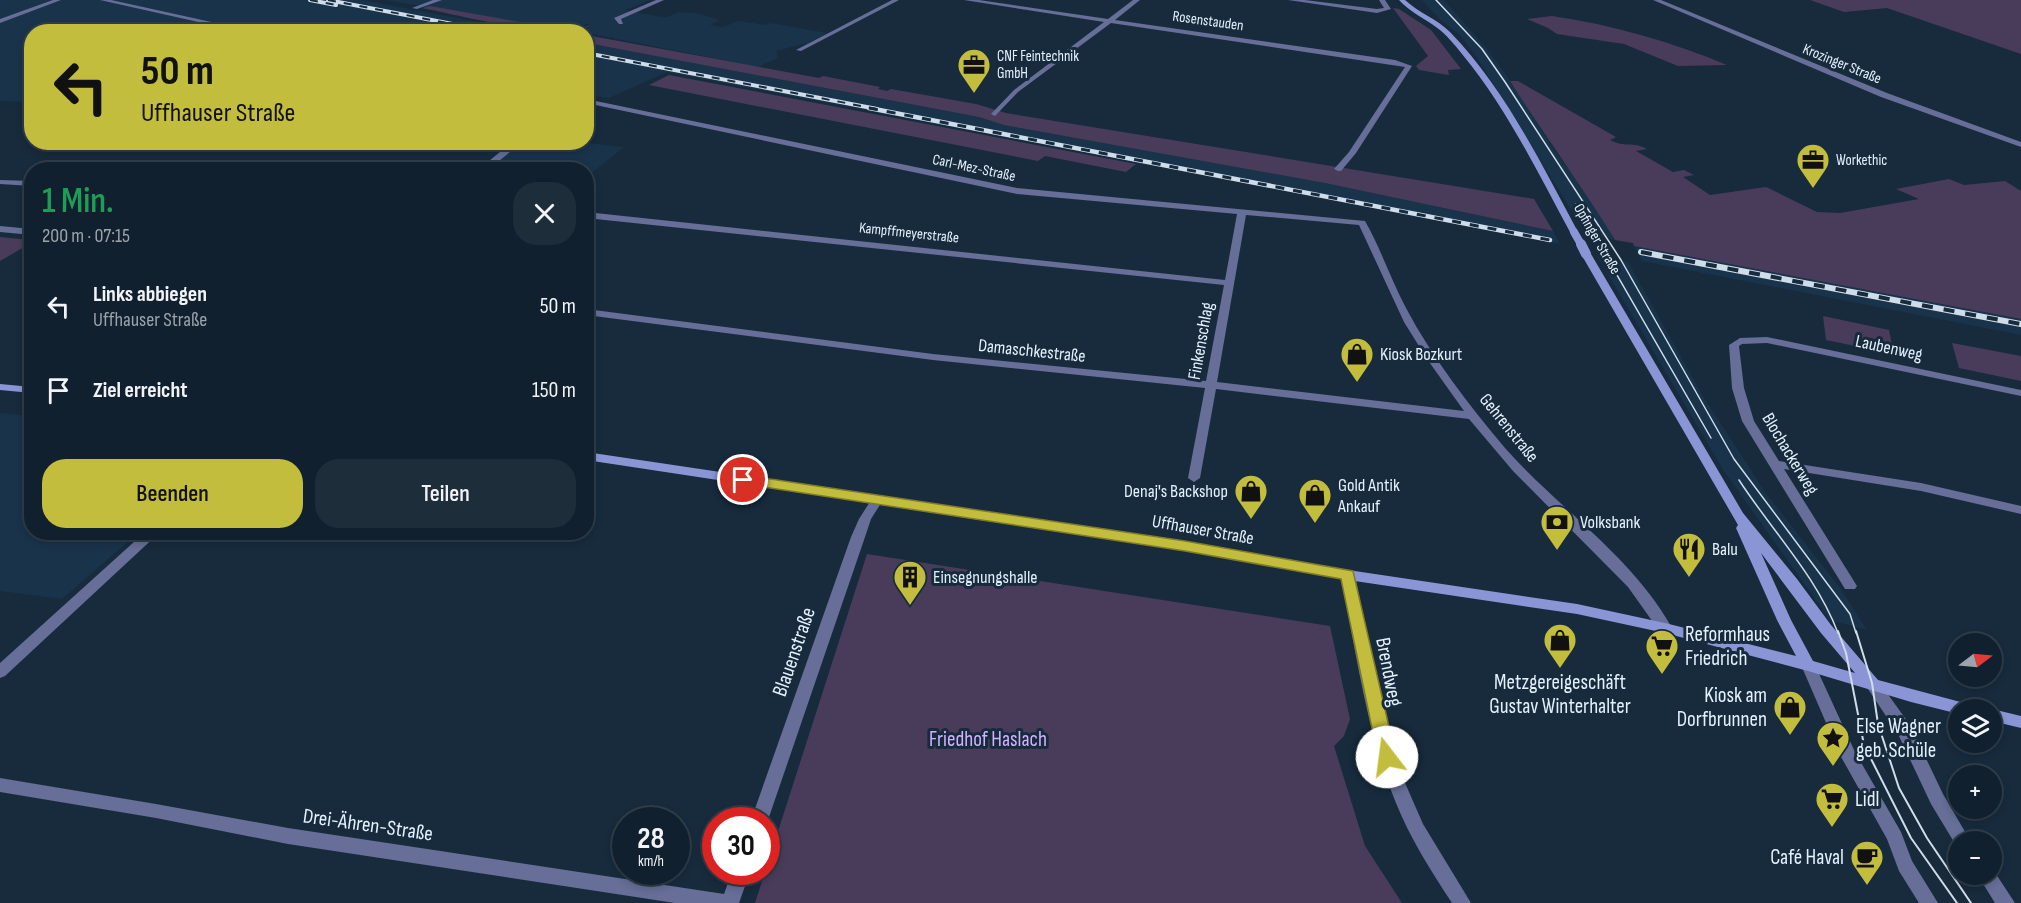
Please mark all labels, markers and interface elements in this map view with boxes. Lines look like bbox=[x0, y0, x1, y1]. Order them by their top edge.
street label: Rosenstauden bbox=[1171, 7, 1245, 35]
street label: Krozinger Straße bbox=[1800, 40, 1884, 88]
text: 50 m bbox=[141, 46, 214, 97]
office icon: CNF Feintechnik GmbH bbox=[956, 47, 992, 94]
place label: CNF Feintechnik GmbH bbox=[997, 47, 1079, 83]
icon: left bbox=[42, 48, 120, 126]
text: Uffhauser Straße bbox=[141, 97, 295, 129]
office icon: Workethic bbox=[1795, 142, 1831, 189]
street label: Carl-Mez-Straße bbox=[931, 150, 1017, 186]
place label: Workethic bbox=[1836, 151, 1887, 170]
text: 1 Min. bbox=[42, 180, 114, 223]
button: close bbox=[513, 182, 576, 245]
street label: Opfinger Straße bbox=[1569, 200, 1625, 278]
street label: Kampffmeyerstraße bbox=[858, 218, 960, 248]
text: 200 m · 07:15 bbox=[42, 224, 130, 248]
text: Links abbiegen bbox=[93, 281, 207, 308]
icon: left bbox=[42, 290, 75, 323]
text: 50 m bbox=[540, 293, 576, 320]
street label: Finkenschlag bbox=[1184, 301, 1218, 381]
text: Uffhauser Straße bbox=[93, 308, 207, 332]
street label: Laubenweg bbox=[1854, 331, 1924, 365]
street label: Damaschkestraße bbox=[977, 335, 1087, 367]
shop icon: Kiosk Bozkurt bbox=[1339, 336, 1375, 383]
place label: Kiosk Bozkurt bbox=[1380, 344, 1463, 365]
icon: arrive bbox=[42, 374, 75, 407]
text: Ziel erreicht bbox=[93, 377, 188, 404]
text: 150 m bbox=[532, 377, 576, 404]
street label: Gehrenstraße bbox=[1475, 389, 1543, 467]
street label: Blochackerweg bbox=[1757, 409, 1823, 499]
pin bbox=[717, 454, 768, 505]
button: Beenden bbox=[42, 459, 303, 528]
button: Teilen bbox=[315, 459, 576, 528]
icon: arrive bbox=[726, 463, 759, 496]
shop icon: Denaj's Backshop bbox=[1233, 473, 1269, 520]
place label: Gold Antik Ankauf bbox=[1337, 475, 1400, 517]
shop icon: Gold Antik Ankauf bbox=[1297, 477, 1333, 524]
place label: Denaj's Backshop bbox=[1124, 481, 1228, 502]
bank icon: Volksbank bbox=[1539, 504, 1575, 551]
street label: Uffhauser Straße bbox=[1150, 511, 1256, 549]
place label: Volksbank bbox=[1580, 512, 1641, 533]
restaurant icon: Balu bbox=[1671, 531, 1707, 578]
place label: Balu bbox=[1712, 539, 1738, 560]
building icon: Einsegnungshalle bbox=[892, 559, 928, 606]
place label: Einsegnungshalle bbox=[933, 567, 1038, 588]
street label: Blauenstraße bbox=[767, 604, 821, 700]
shop icon: Metzgereigeschäft Gustav Winterhalter bbox=[1542, 622, 1578, 669]
place label: Reformhaus Friedrich bbox=[1685, 622, 1770, 671]
supermarket icon: Reformhaus Friedrich bbox=[1644, 628, 1680, 675]
north arrow bbox=[1948, 633, 2002, 687]
map controls bbox=[1948, 633, 2002, 885]
street label: Brendweg bbox=[1370, 635, 1408, 709]
place label: Metzgereigeschäft Gustav Winterhalter bbox=[1489, 670, 1631, 719]
place label: Kiosk am Dorfbrunnen bbox=[1677, 683, 1767, 732]
shop icon: Kiosk am Dorfbrunnen bbox=[1772, 689, 1808, 736]
button: layers bbox=[1948, 699, 2002, 753]
place label: Else Wagner geb. Schüle bbox=[1856, 714, 1941, 763]
place icon: Else Wagner geb. Schüle bbox=[1815, 720, 1851, 767]
position arrow bbox=[1355, 725, 1419, 789]
park label: Friedhof Haslach bbox=[929, 727, 1047, 752]
button: + bbox=[1948, 765, 2002, 819]
supermarket icon: Lidl bbox=[1814, 781, 1850, 828]
place label: Lidl bbox=[1855, 787, 1879, 812]
street label: Drei-Ähren-Straße bbox=[301, 804, 435, 846]
speed limit sign: 30 bbox=[702, 807, 780, 885]
text: 28 bbox=[637, 821, 665, 857]
button: − bbox=[1948, 831, 2002, 885]
cafe icon: Café Haval bbox=[1849, 839, 1885, 886]
place label: Café Haval bbox=[1770, 845, 1844, 870]
text: km/h bbox=[638, 852, 664, 871]

